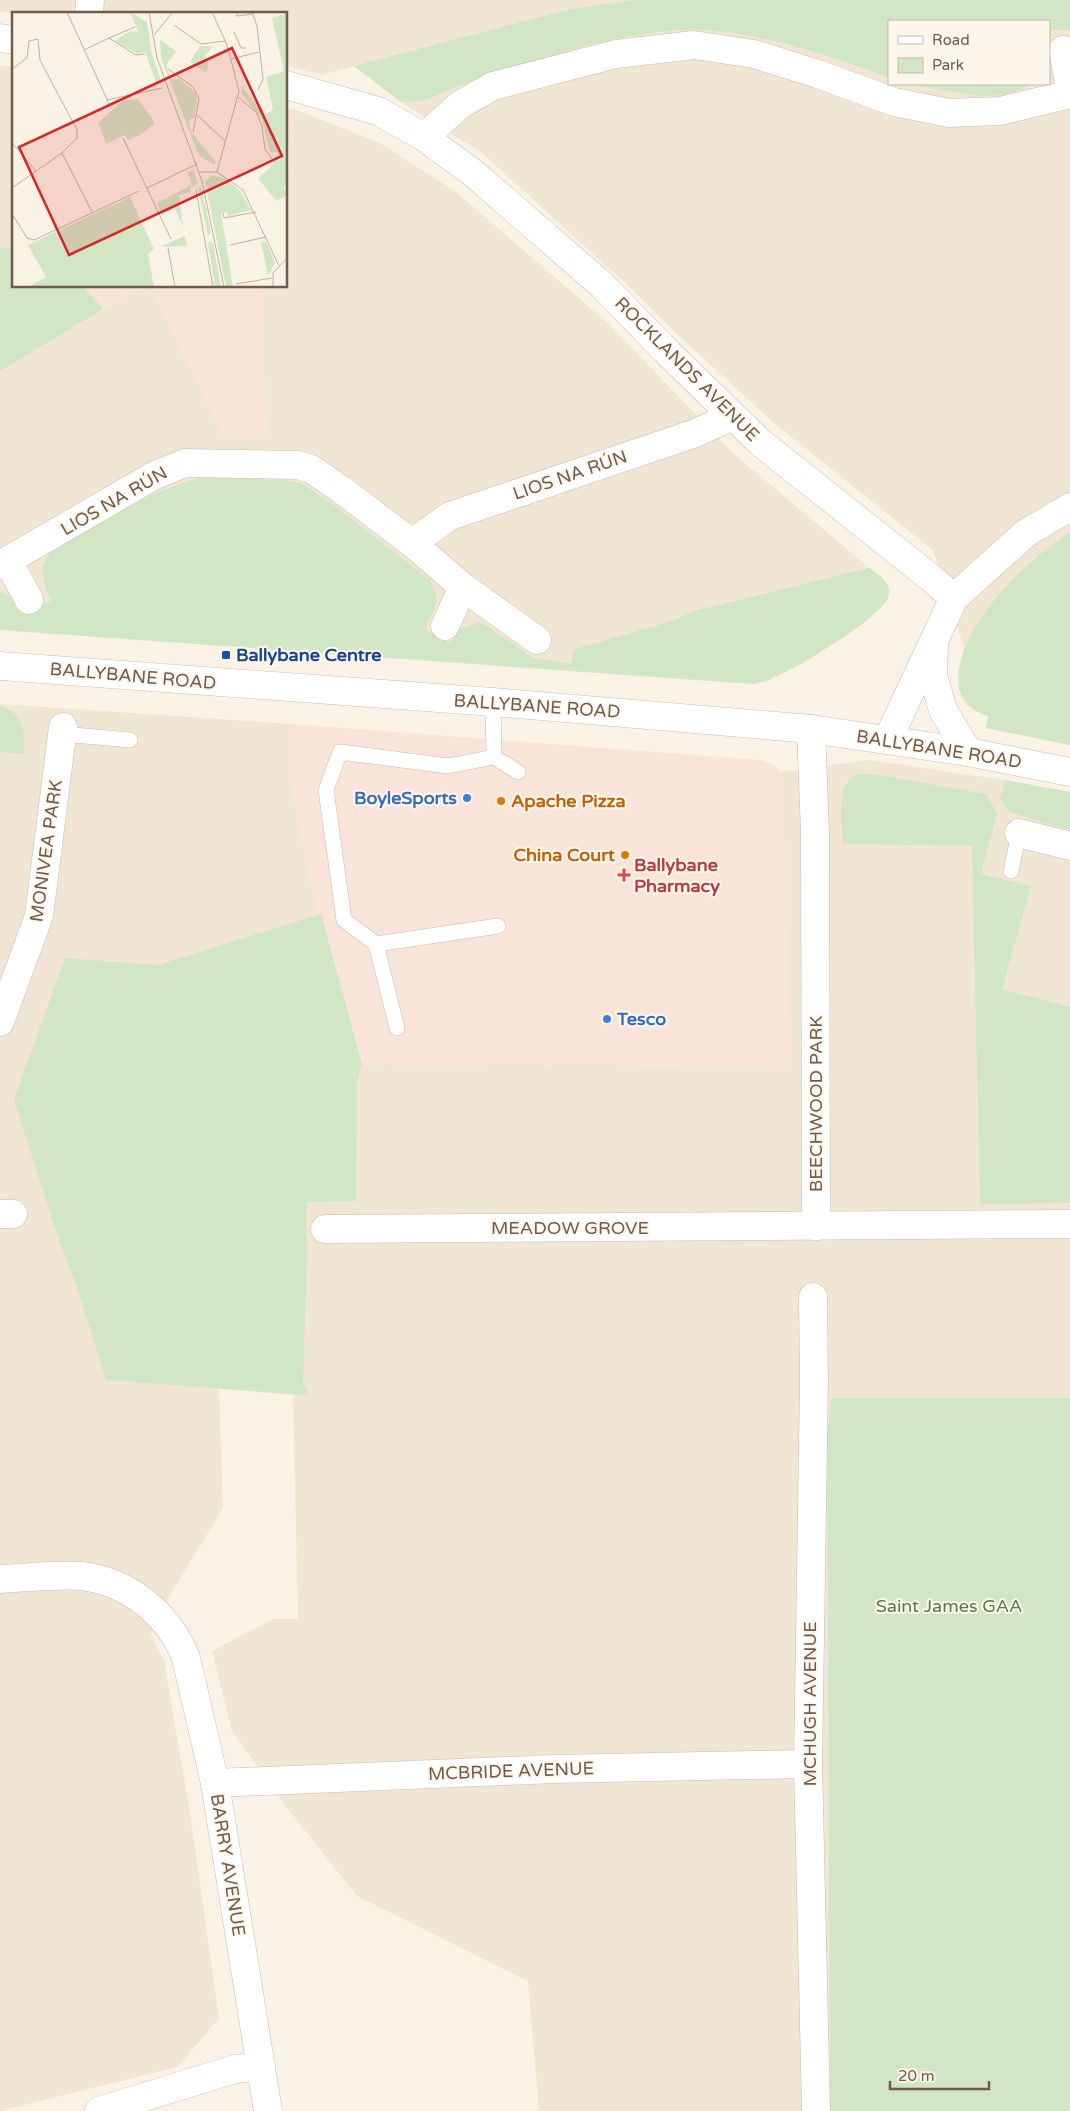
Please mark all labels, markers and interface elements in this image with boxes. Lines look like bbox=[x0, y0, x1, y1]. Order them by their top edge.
inset map bbox=[12, 12, 288, 288]
legend bbox=[888, 20, 1050, 85]
text: Road bbox=[932, 31, 970, 49]
text: Park bbox=[932, 56, 964, 74]
street label: ROCKLANDS AVENUE bbox=[610, 292, 764, 446]
street label: LIOS NA RÚN bbox=[510, 445, 630, 505]
street label: LIOS NA RÚN bbox=[57, 462, 171, 540]
place label: Ballybane Centre bbox=[236, 644, 381, 666]
marker: Ballybane Centre bbox=[220, 649, 232, 661]
street label: BALLYBANE ROAD bbox=[49, 658, 217, 694]
street label: BALLYBANE ROAD bbox=[453, 689, 621, 723]
street label: BALLYBANE ROAD bbox=[855, 725, 1023, 773]
street label: MONIVEA PARK bbox=[25, 779, 67, 923]
place label: BoyleSports bbox=[354, 787, 457, 809]
place label: Apache Pizza bbox=[511, 790, 626, 812]
marker: BoyleSports bbox=[461, 792, 473, 804]
marker: Apache Pizza bbox=[495, 795, 507, 807]
place label: China Court bbox=[513, 844, 615, 866]
marker: China Court bbox=[619, 849, 631, 861]
place label: Ballybane Pharmacy bbox=[634, 854, 720, 897]
marker: Ballybane Pharmacy bbox=[618, 869, 630, 881]
place label: Tesco bbox=[616, 1008, 666, 1030]
marker: Tesco bbox=[601, 1013, 613, 1025]
street label: BEECHWOOD PARK bbox=[805, 1016, 827, 1192]
street label: MEADOW GROVE bbox=[491, 1217, 649, 1239]
park label: Saint James GAA bbox=[876, 1595, 1022, 1617]
street label: MCHUGH AVENUE bbox=[799, 1621, 821, 1787]
street label: MCBRIDE AVENUE bbox=[428, 1757, 594, 1785]
street label: BARRY AVENUE bbox=[206, 1792, 250, 1938]
scale bar bbox=[890, 2058, 989, 2090]
text: 20 m bbox=[898, 2067, 935, 2085]

